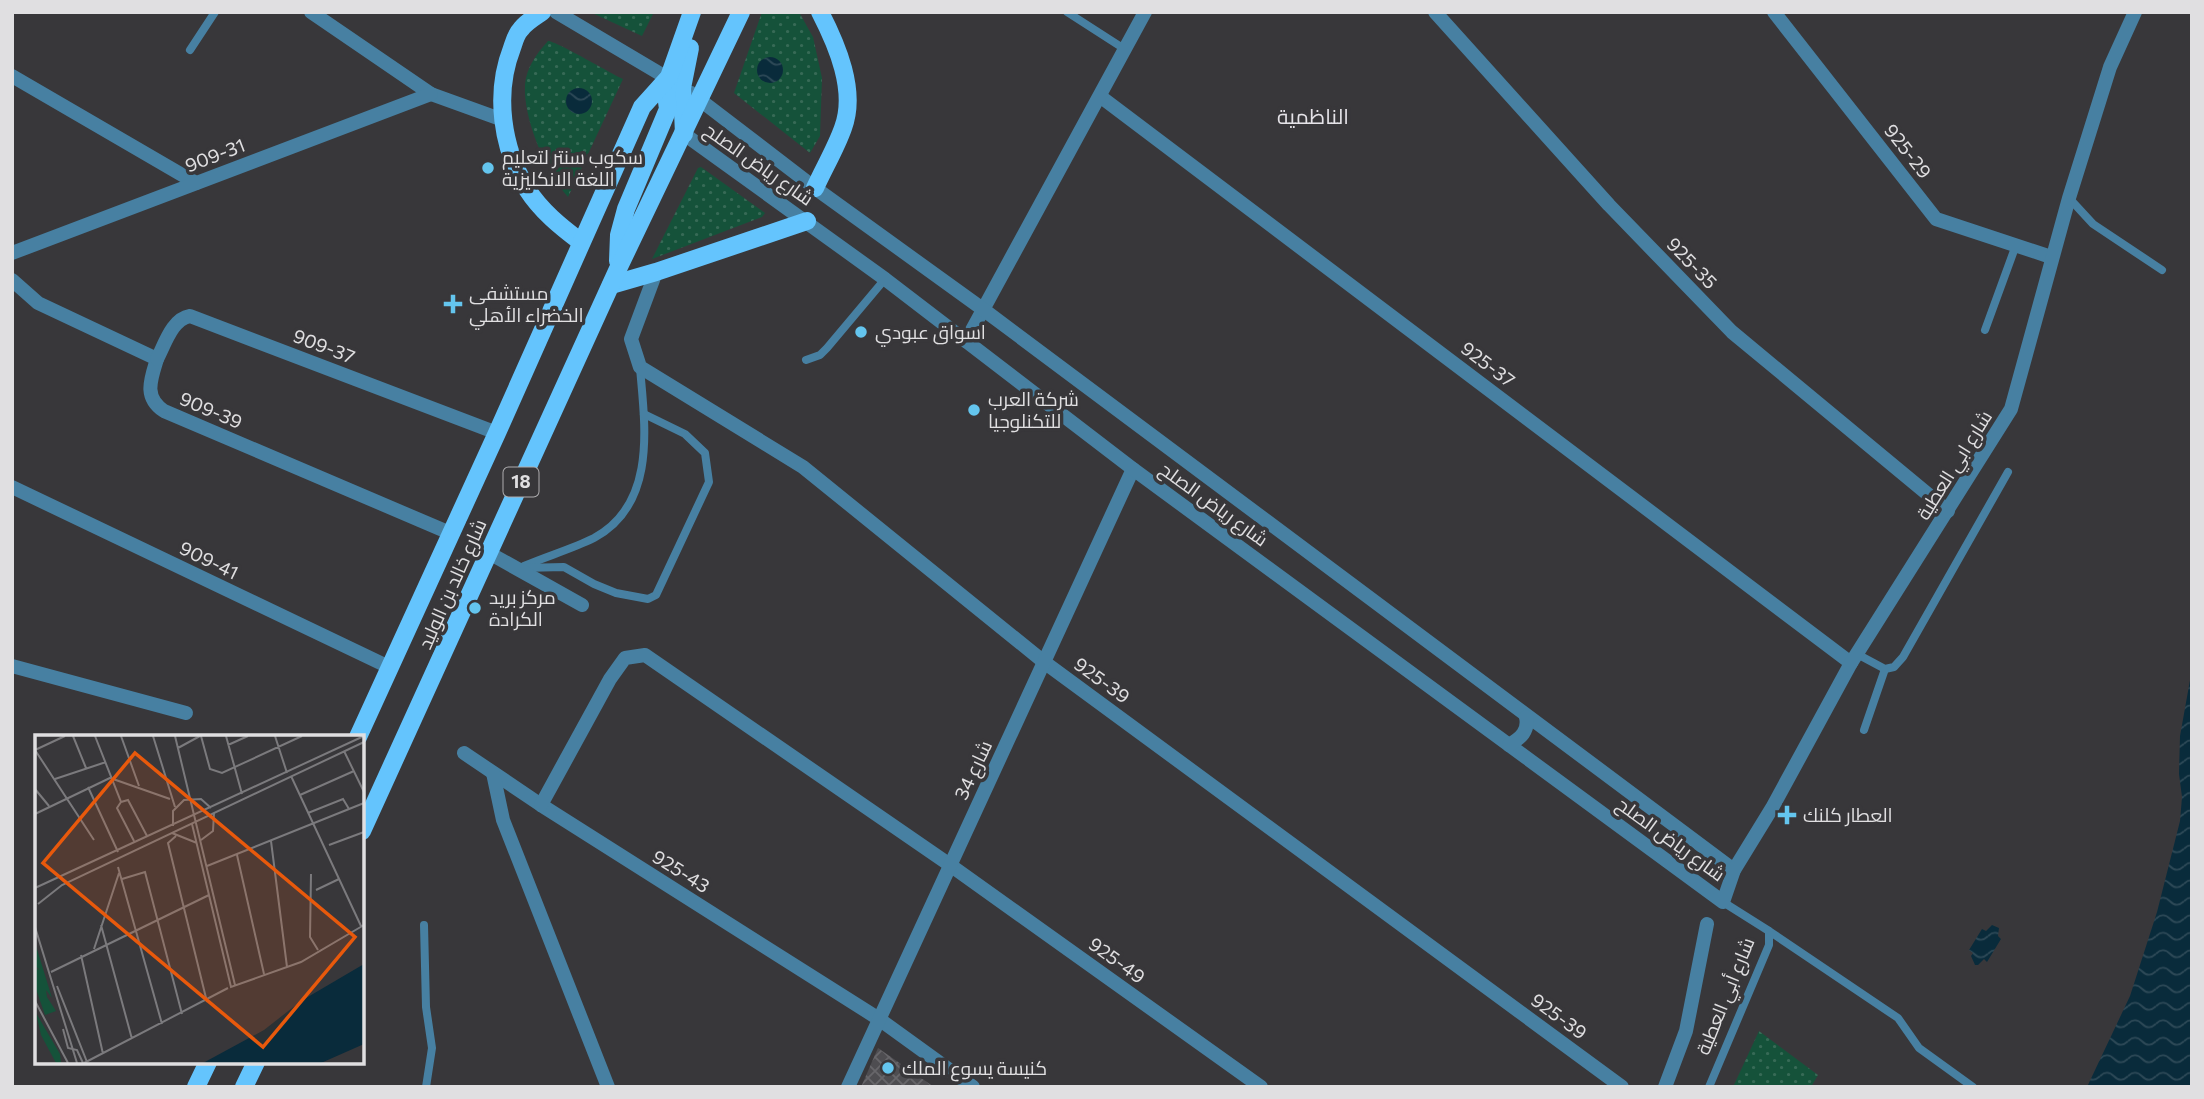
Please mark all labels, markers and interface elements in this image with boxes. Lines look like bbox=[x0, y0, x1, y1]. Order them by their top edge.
district label: الناظمية bbox=[1277, 103, 1349, 128]
street label: شارع رياض الصلح bbox=[698, 117, 818, 212]
street label: 925-29 bbox=[1880, 119, 1937, 183]
street label: 909-31 bbox=[182, 133, 248, 176]
place label: سكوب سنتر لتعليم اللغة الانكليزية bbox=[502, 145, 643, 191]
marker: سكوب سنتر لتعليم اللغة الانكليزية bbox=[480, 160, 496, 176]
street label: 925-35 bbox=[1662, 232, 1722, 293]
place label: مستشفى الخضراء الأهلي bbox=[469, 281, 584, 330]
marker: مستشفى الخضراء الأهلي bbox=[443, 294, 463, 314]
place label: اسواق عبودي bbox=[875, 320, 986, 347]
street label: 909-37 bbox=[290, 323, 358, 368]
marker: اسواق عبودي bbox=[853, 324, 869, 340]
street label: 925-37 bbox=[1457, 336, 1520, 391]
street label: 909-39 bbox=[176, 386, 246, 433]
place label: شركة العرب للتكنلوجيا bbox=[988, 387, 1079, 433]
marker: شركة العرب للتكنلوجيا bbox=[966, 402, 982, 418]
street label: شارع ابي العطية bbox=[1911, 406, 2000, 526]
street label: شارع رياض الصلح bbox=[1154, 457, 1273, 553]
road number: 18 bbox=[504, 468, 538, 496]
street label: شارع خالد بن الوليد bbox=[413, 515, 493, 654]
street label: 909-41 bbox=[176, 536, 242, 584]
place label: مركز بريد الكرادة bbox=[489, 585, 556, 631]
marker: مركز بريد الكرادة bbox=[467, 600, 483, 616]
street label: 925-39 bbox=[1070, 652, 1135, 708]
inset map bbox=[35, 735, 364, 1064]
street label: شارع 34 bbox=[949, 737, 999, 804]
street label: شارع رياض الصلح bbox=[1611, 792, 1730, 888]
place label: العطار كلنك bbox=[1803, 803, 1893, 827]
marker: العطار كلنك bbox=[1777, 805, 1797, 825]
street label: 925-43 bbox=[648, 844, 714, 897]
street label: 925-49 bbox=[1085, 932, 1150, 988]
street label: شارع أبي العطية bbox=[1691, 934, 1762, 1059]
street label: 925-39 bbox=[1527, 988, 1592, 1044]
place label: كنيسة يسوع الملك bbox=[902, 1056, 1047, 1082]
marker: كنيسة يسوع الملك bbox=[880, 1060, 896, 1076]

